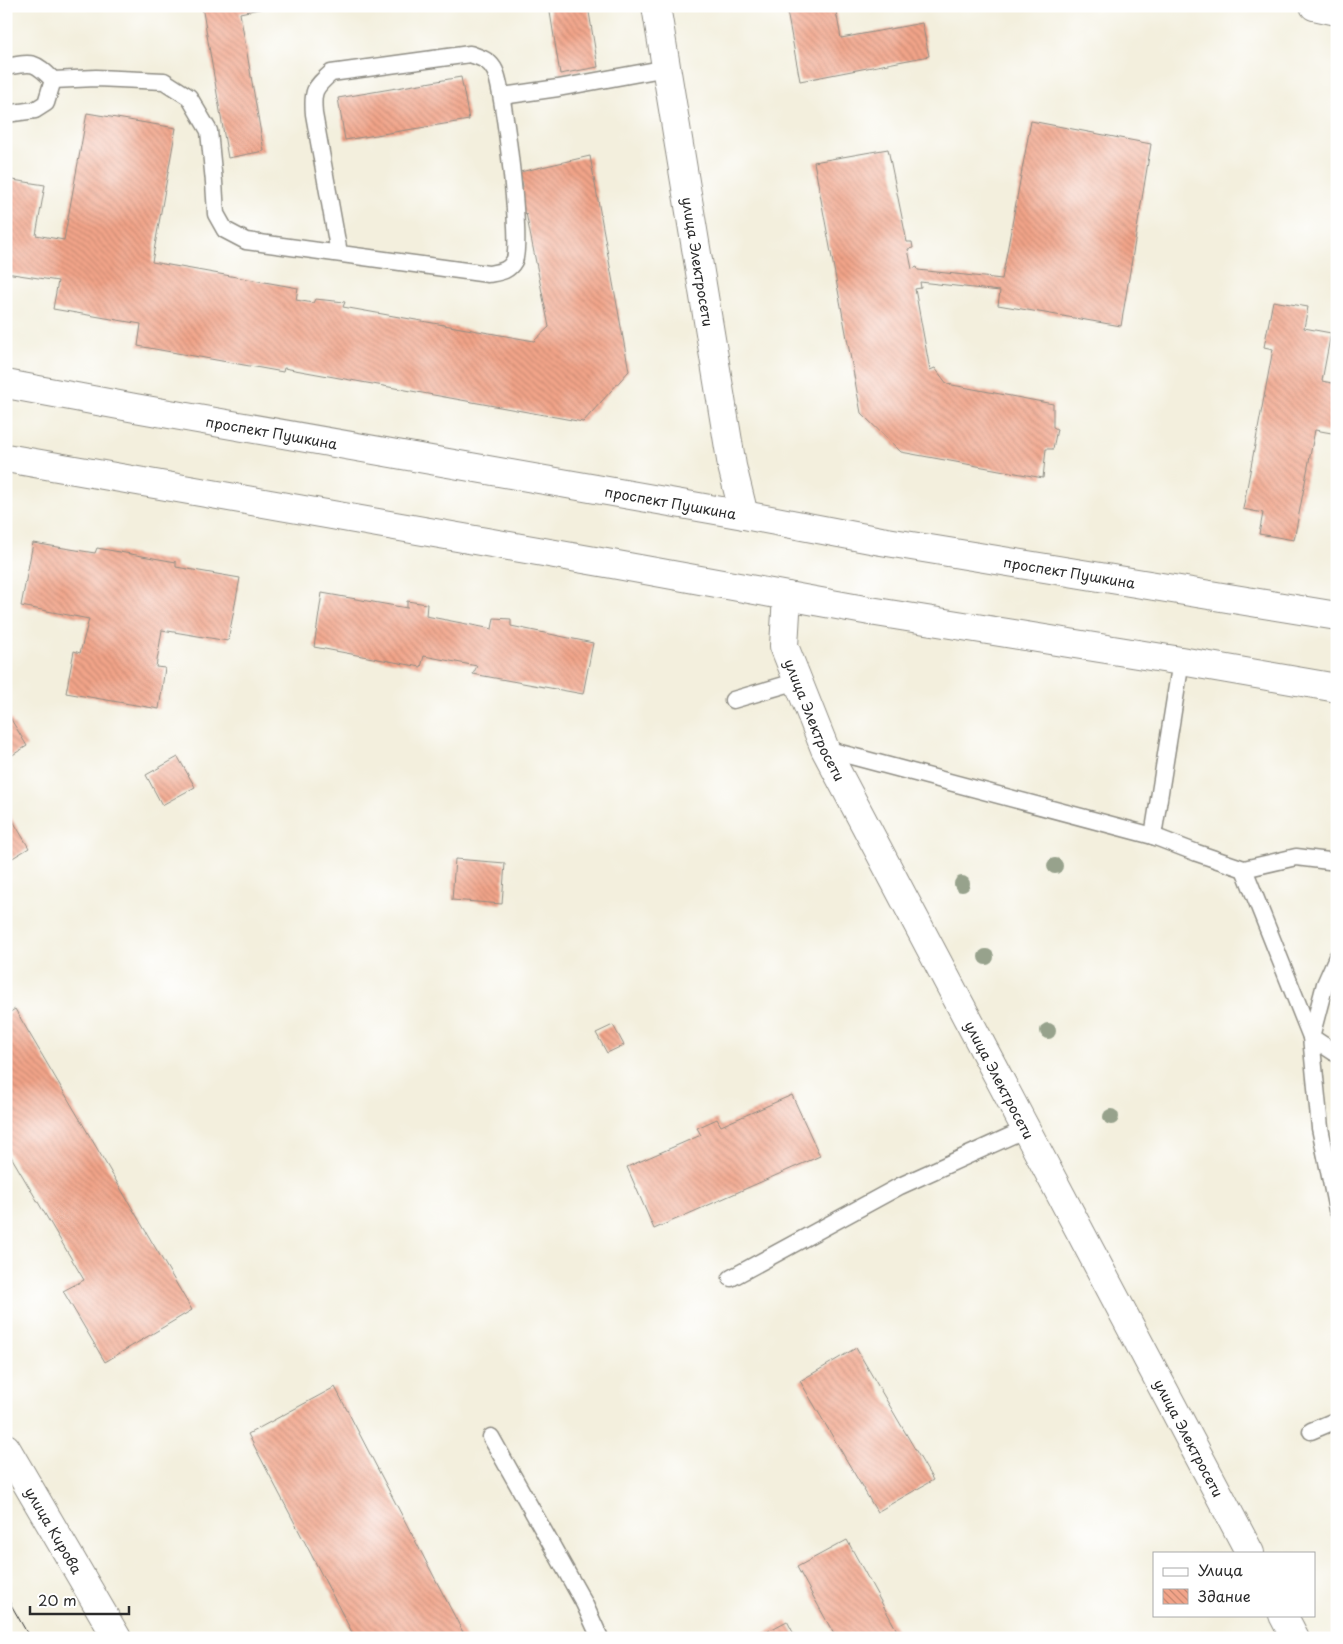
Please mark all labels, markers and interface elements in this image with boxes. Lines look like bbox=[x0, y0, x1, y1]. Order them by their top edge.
street label: улица Электросети bbox=[677, 195, 719, 328]
street label: проспект Пушкина bbox=[204, 410, 339, 454]
street label: проспект Пушкина bbox=[603, 480, 738, 524]
street label: проспект Пушкина bbox=[1002, 551, 1137, 593]
street label: улица Электросети bbox=[780, 656, 850, 784]
street label: улица Электросети bbox=[960, 1017, 1040, 1142]
street label: улица Электросети bbox=[1149, 1375, 1229, 1501]
street label: улица Кирова bbox=[20, 1483, 88, 1578]
legend bbox=[1153, 1552, 1316, 1616]
text: Улица bbox=[1198, 1558, 1243, 1581]
scale bar bbox=[30, 1584, 129, 1616]
text: Здание bbox=[1198, 1584, 1251, 1607]
text: 20 m bbox=[38, 1588, 77, 1611]

